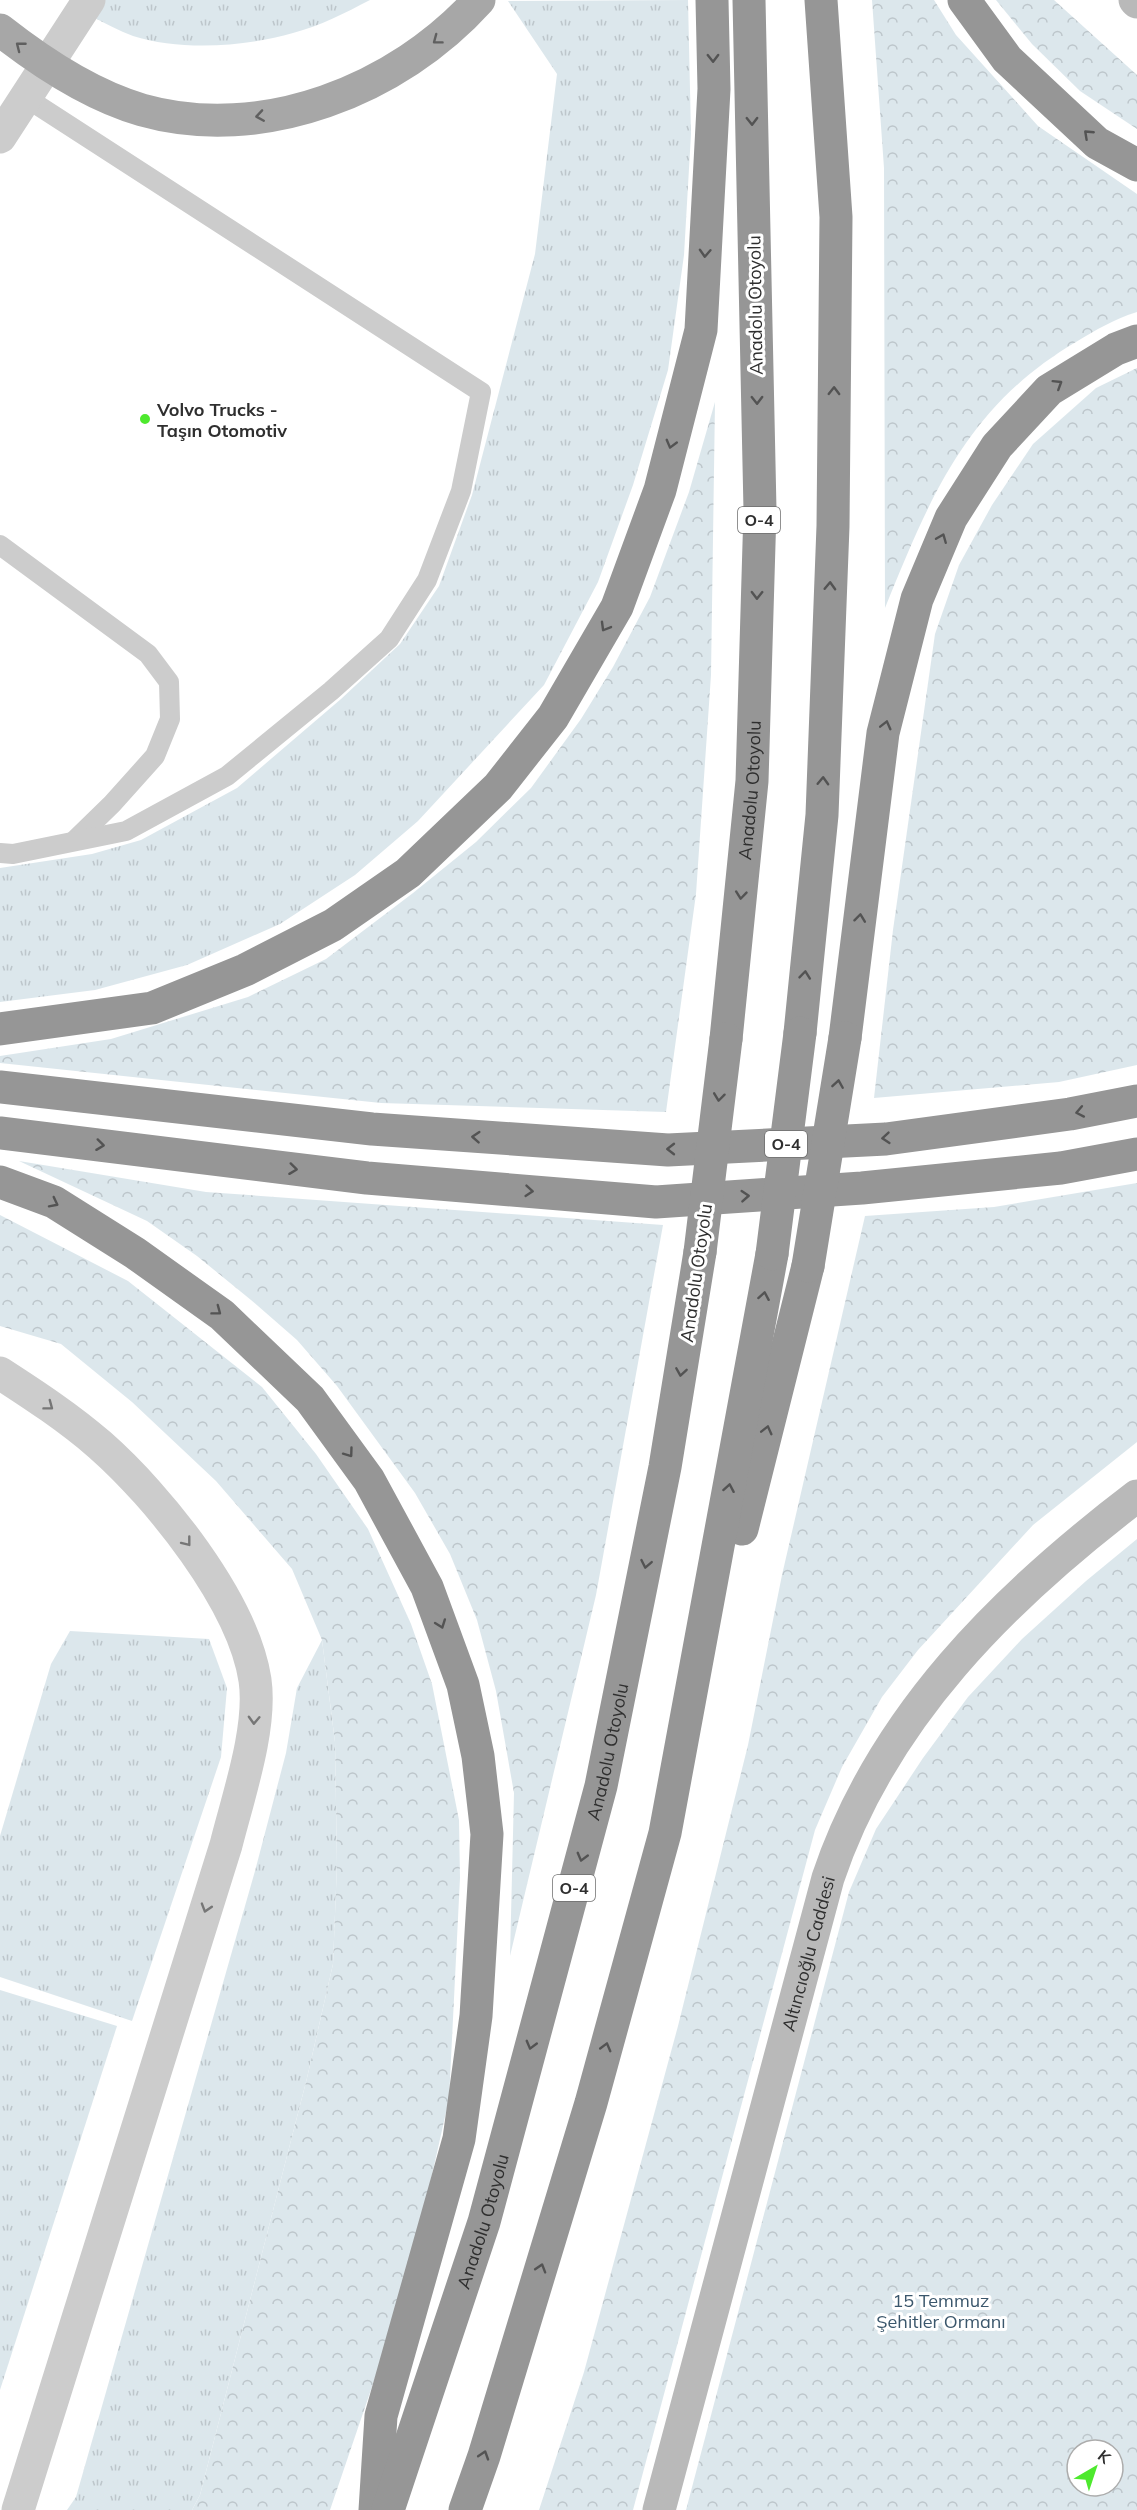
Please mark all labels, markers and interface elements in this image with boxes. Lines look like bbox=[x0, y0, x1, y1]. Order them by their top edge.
one-way arrow bbox=[433, 33, 444, 44]
one-way arrow bbox=[16, 42, 27, 53]
one-way arrow bbox=[707, 54, 720, 63]
one-way arrow bbox=[256, 110, 265, 122]
one-way arrow bbox=[745, 117, 758, 126]
one-way arrow bbox=[1084, 130, 1095, 141]
street label: Anadolu Otoyolu bbox=[742, 235, 768, 375]
one-way arrow bbox=[699, 249, 712, 258]
one-way arrow bbox=[1052, 380, 1062, 392]
one-way arrow bbox=[828, 387, 840, 396]
one-way arrow bbox=[751, 396, 763, 405]
place label: Volvo Trucks - Taşın Otomotiv bbox=[156, 398, 287, 442]
marker: Volvo Trucks - Taşın Otomotiv bbox=[138, 412, 152, 426]
one-way arrow bbox=[666, 439, 679, 449]
road number: O-4 bbox=[738, 507, 780, 533]
one-way arrow bbox=[935, 534, 947, 545]
one-way arrow bbox=[824, 582, 837, 591]
one-way arrow bbox=[751, 591, 764, 600]
one-way arrow bbox=[601, 621, 612, 631]
street label: Anadolu Otoyolu bbox=[733, 720, 765, 861]
one-way arrow bbox=[878, 720, 891, 730]
one-way arrow bbox=[817, 776, 829, 785]
one-way arrow bbox=[735, 890, 748, 899]
one-way arrow bbox=[854, 913, 866, 922]
one-way arrow bbox=[798, 970, 811, 980]
one-way arrow bbox=[831, 1079, 843, 1088]
one-way arrow bbox=[713, 1092, 726, 1102]
one-way arrow bbox=[1075, 1105, 1085, 1118]
one-way arrow bbox=[472, 1130, 481, 1143]
road number: O-4 bbox=[765, 1131, 807, 1157]
one-way arrow bbox=[882, 1131, 891, 1144]
one-way arrow bbox=[95, 1138, 104, 1151]
one-way arrow bbox=[666, 1143, 675, 1155]
one-way arrow bbox=[289, 1162, 298, 1174]
one-way arrow bbox=[525, 1184, 534, 1197]
one-way arrow bbox=[740, 1189, 749, 1202]
one-way arrow bbox=[48, 1196, 59, 1208]
street label: Anadolu Otoyolu bbox=[675, 1202, 717, 1344]
one-way arrow bbox=[758, 1291, 770, 1301]
one-way arrow bbox=[210, 1304, 221, 1315]
one-way arrow bbox=[675, 1367, 688, 1377]
one-way arrow bbox=[42, 1398, 53, 1409]
one-way arrow bbox=[759, 1426, 772, 1436]
one-way arrow bbox=[342, 1446, 353, 1457]
one-way arrow bbox=[722, 1483, 735, 1493]
one-way arrow bbox=[179, 1536, 190, 1547]
one-way arrow bbox=[640, 1559, 653, 1569]
one-way arrow bbox=[433, 1618, 446, 1629]
street label: Anadolu Otoyolu bbox=[581, 1681, 633, 1823]
one-way arrow bbox=[248, 1715, 260, 1724]
one-way arrow bbox=[577, 1851, 589, 1862]
street label: Altıncıoğlu Caddesi bbox=[776, 1873, 840, 2034]
road number: O-4 bbox=[553, 1875, 595, 1901]
one-way arrow bbox=[201, 1902, 213, 1913]
one-way arrow bbox=[526, 2040, 539, 2050]
one-way arrow bbox=[599, 2042, 611, 2053]
street label: Anadolu Otoyolu bbox=[451, 2151, 513, 2292]
one-way arrow bbox=[534, 2263, 546, 2274]
park label: 15 Temmuz Şehitler Ormanı bbox=[876, 2289, 1006, 2333]
north arrow bbox=[1065, 2438, 1125, 2498]
text: K bbox=[1094, 2445, 1116, 2468]
one-way arrow bbox=[477, 2450, 489, 2461]

